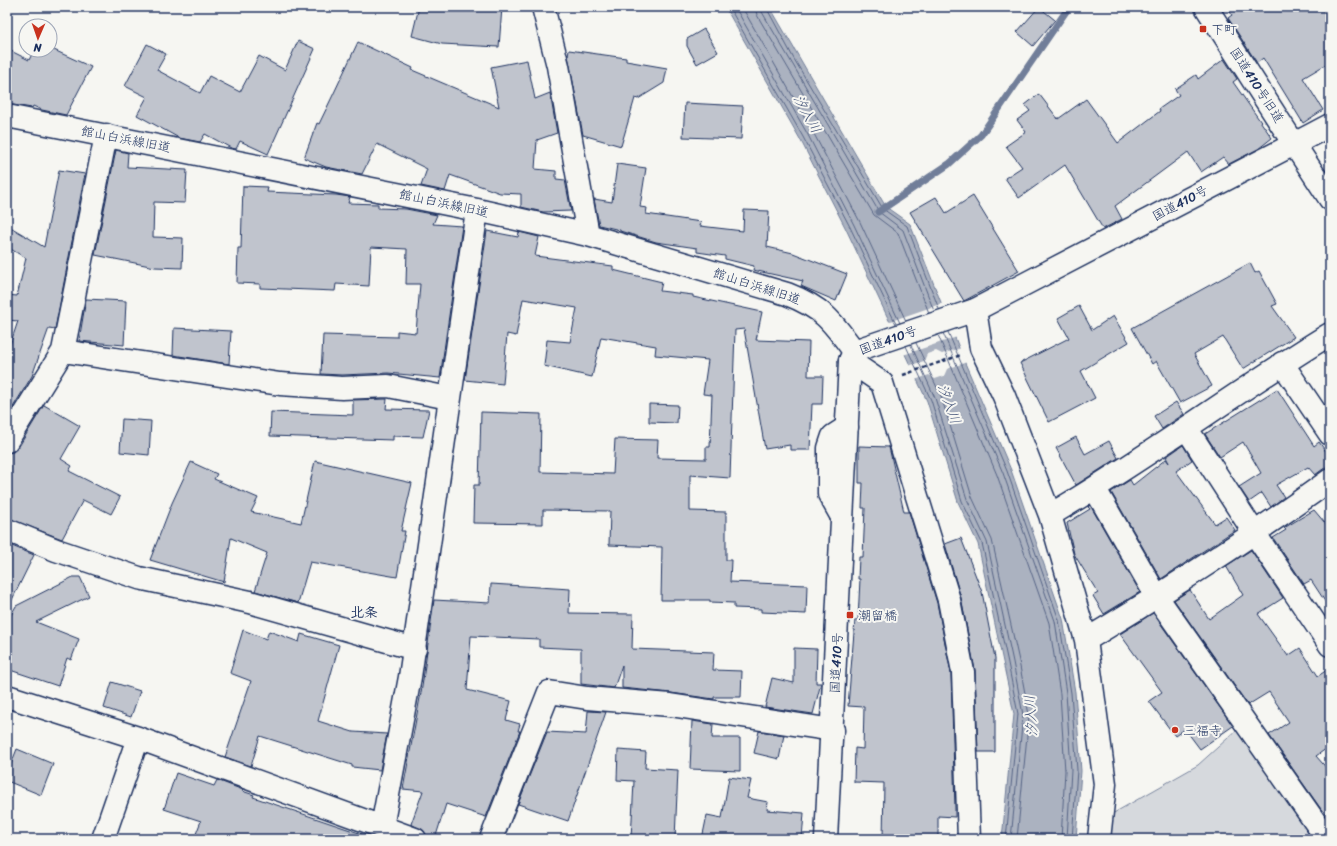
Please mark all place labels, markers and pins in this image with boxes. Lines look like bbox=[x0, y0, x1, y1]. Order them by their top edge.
place label: 下町 bbox=[1211, 18, 1237, 41]
marker: 下町 bbox=[1198, 24, 1208, 34]
place label: 潮留橋 bbox=[858, 604, 897, 627]
marker: 潮留橋 bbox=[845, 610, 855, 620]
place label: 三福寺 bbox=[1183, 719, 1222, 742]
marker: 三福寺 bbox=[1170, 725, 1180, 735]

